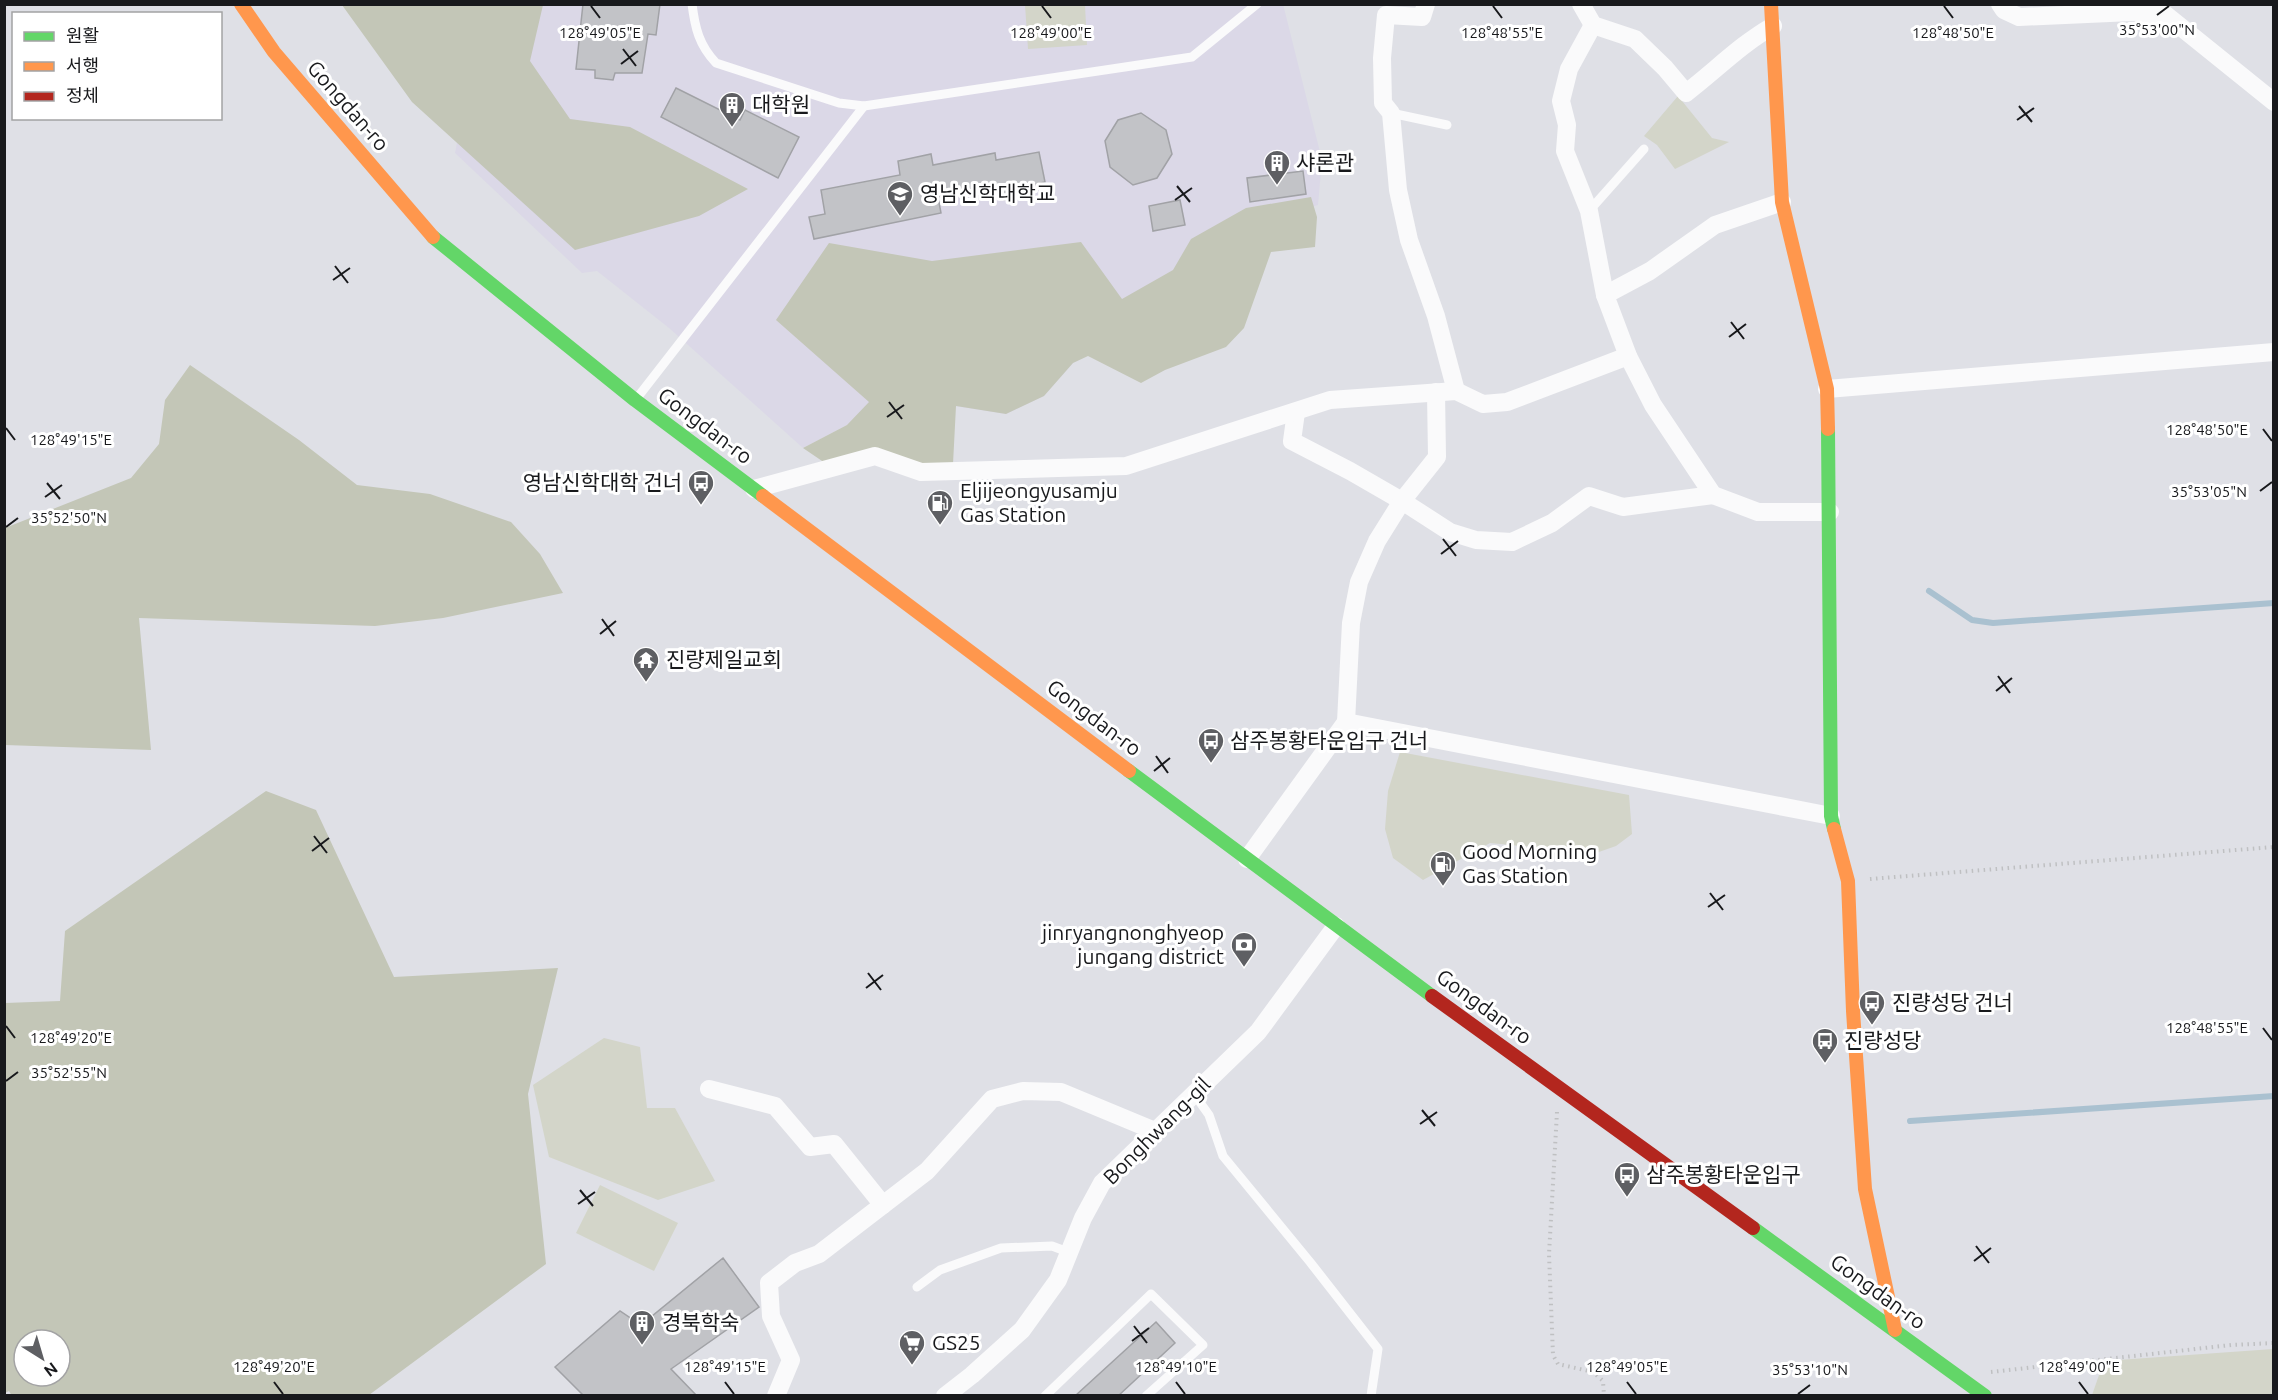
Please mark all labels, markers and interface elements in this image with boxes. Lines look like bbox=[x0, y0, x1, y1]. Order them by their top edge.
legend bbox=[12, 12, 222, 120]
text: 35°53'00"N bbox=[2119, 21, 2195, 38]
text: 128°49'05"E bbox=[559, 24, 641, 41]
text: 128°49'00"E bbox=[1010, 24, 1092, 41]
text: 128°48'55"E bbox=[1461, 24, 1543, 41]
text: 128°48'50"E bbox=[1912, 24, 1994, 41]
text: 원활 bbox=[66, 25, 99, 45]
text: 서행 bbox=[66, 55, 99, 75]
street label: Gongdan-ro bbox=[303, 55, 394, 155]
text: 정체 bbox=[66, 85, 99, 105]
building icon: 대학원 bbox=[717, 90, 747, 128]
place label: 대학원 bbox=[752, 92, 810, 116]
building icon: 샤론관 bbox=[1262, 148, 1292, 186]
place label: 샤론관 bbox=[1296, 150, 1354, 174]
school or university icon: 영남신학대학교 bbox=[885, 179, 915, 217]
place label: 영남신학대학교 bbox=[920, 181, 1055, 205]
street label: Gongdan-ro bbox=[654, 382, 757, 468]
text: 128°48'50"E bbox=[2166, 421, 2248, 438]
text: 128°49'15"E bbox=[30, 431, 112, 448]
bus stop icon: 영남신학대학 건너 bbox=[686, 468, 716, 506]
place label: 영남신학대학 건너 bbox=[523, 470, 682, 494]
place label: Eljijeongyusamju Gas Station bbox=[960, 478, 1118, 526]
text: 35°53'05"N bbox=[2171, 483, 2247, 500]
fuel station icon: Eljijeongyusamju Gas Station bbox=[925, 488, 955, 526]
text: 35°52'50"N bbox=[31, 509, 107, 526]
temple icon: 진량제일교회 bbox=[631, 645, 661, 683]
place label: 진량제일교회 bbox=[666, 647, 782, 671]
street label: Gongdan-ro bbox=[1043, 674, 1146, 760]
bus stop icon: 삼주봉황타운입구 건너 bbox=[1196, 726, 1226, 764]
place label: 삼주봉황타운입구 건너 bbox=[1230, 728, 1428, 752]
place label: Good Morning Gas Station bbox=[1462, 839, 1597, 887]
fuel station icon: Good Morning Gas Station bbox=[1428, 849, 1458, 887]
place label: jinryangnonghyeop jungang district bbox=[1040, 920, 1224, 968]
bank icon: jinryangnonghyeop jungang district bbox=[1229, 930, 1259, 968]
street label: Gongdan-ro bbox=[1432, 964, 1537, 1049]
bus stop icon: 진량성당 건너 bbox=[1857, 988, 1887, 1026]
place label: 진량성당 건너 bbox=[1892, 990, 2013, 1014]
text: 128°48'55"E bbox=[2166, 1019, 2248, 1036]
bus stop icon: 진량성당 bbox=[1810, 1026, 1840, 1064]
place label: 진량성당 bbox=[1844, 1028, 1921, 1052]
text: 128°49'20"E bbox=[30, 1029, 112, 1046]
text: 35°52'55"N bbox=[31, 1064, 107, 1081]
street label: Bonghwang-gil bbox=[1098, 1072, 1215, 1189]
bus stop icon: 삼주봉황타운입구 bbox=[1612, 1160, 1642, 1198]
place label: 삼주봉황타운입구 bbox=[1646, 1162, 1801, 1186]
street label: Gongdan-ro bbox=[1826, 1249, 1931, 1334]
building icon: 경북학숙 bbox=[627, 1308, 657, 1346]
place label: 경북학숙 bbox=[662, 1310, 739, 1334]
north arrow bbox=[12, 1328, 72, 1388]
supermarket icon: GS25 bbox=[897, 1328, 927, 1366]
place label: GS25 bbox=[932, 1330, 981, 1354]
text: 128°49'20"E bbox=[233, 1358, 315, 1375]
text: 128°49'15"E bbox=[684, 1358, 766, 1375]
text: 128°49'10"E bbox=[1135, 1358, 1217, 1375]
text: 128°49'05"E bbox=[1586, 1358, 1668, 1375]
text: 128°49'00"E bbox=[2038, 1358, 2120, 1375]
text: N bbox=[41, 1359, 61, 1381]
text: 35°53'10"N bbox=[1772, 1361, 1848, 1378]

